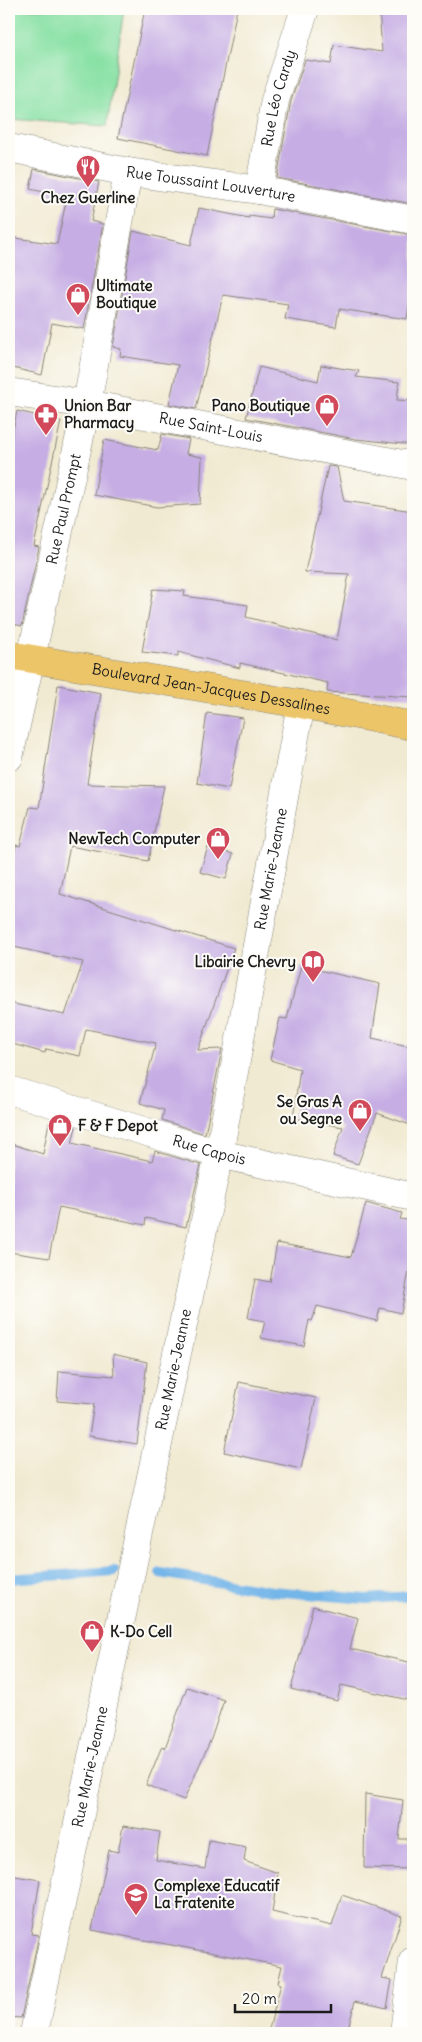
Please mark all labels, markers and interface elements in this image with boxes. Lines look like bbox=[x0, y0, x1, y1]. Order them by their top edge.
street label: Rue Léo Cardy bbox=[257, 47, 300, 148]
restaurant icon: Chez Guerline bbox=[75, 154, 101, 188]
street label: Rue Toussaint Louverture bbox=[125, 162, 297, 206]
place label: Chez Guerline bbox=[41, 188, 135, 207]
place label: Ultimate Boutique bbox=[96, 276, 157, 313]
shop icon: Ultimate Boutique bbox=[65, 282, 91, 316]
shop icon: Pano Boutique bbox=[314, 393, 340, 427]
place label: Union Bar Pharmacy bbox=[64, 396, 134, 433]
place label: Pano Boutique bbox=[212, 396, 310, 416]
pharmacy icon: Union Bar Pharmacy bbox=[33, 402, 59, 436]
street label: Rue Saint-Louis bbox=[157, 408, 265, 446]
street label: Rue Paul Prompt bbox=[42, 452, 85, 566]
street label: Boulevard Jean-Jacques Dessalines bbox=[91, 659, 332, 719]
street label: Rue Marie-Jeanne bbox=[250, 806, 291, 931]
shop icon: NewTech Computer bbox=[205, 826, 231, 860]
place label: NewTech Computer bbox=[68, 829, 201, 849]
library icon: Libairie Chevry bbox=[300, 949, 326, 983]
place label: Libairie Chevry bbox=[195, 952, 296, 972]
place label: Se Gras A ou Segne bbox=[277, 1092, 342, 1129]
shop icon: Se Gras A ou Segne bbox=[347, 1098, 373, 1132]
shop icon: F & F Depot bbox=[47, 1113, 73, 1147]
place label: F & F Depot bbox=[78, 1116, 159, 1136]
street label: Rue Capois bbox=[170, 1130, 248, 1169]
street label: Rue Marie-Jeanne bbox=[151, 1307, 195, 1432]
shop icon: K-Do Cell bbox=[79, 1619, 105, 1653]
place label: K-Do Cell bbox=[110, 1622, 172, 1641]
street label: Rue Marie-Jeanne bbox=[68, 1704, 112, 1829]
place label: Complexe Educatif La Fratenite bbox=[154, 1876, 280, 1912]
school or university icon: Complexe Educatif La Fratenite bbox=[123, 1882, 149, 1916]
scale bar bbox=[235, 1982, 331, 2014]
text: 20 m bbox=[242, 1989, 277, 2008]

